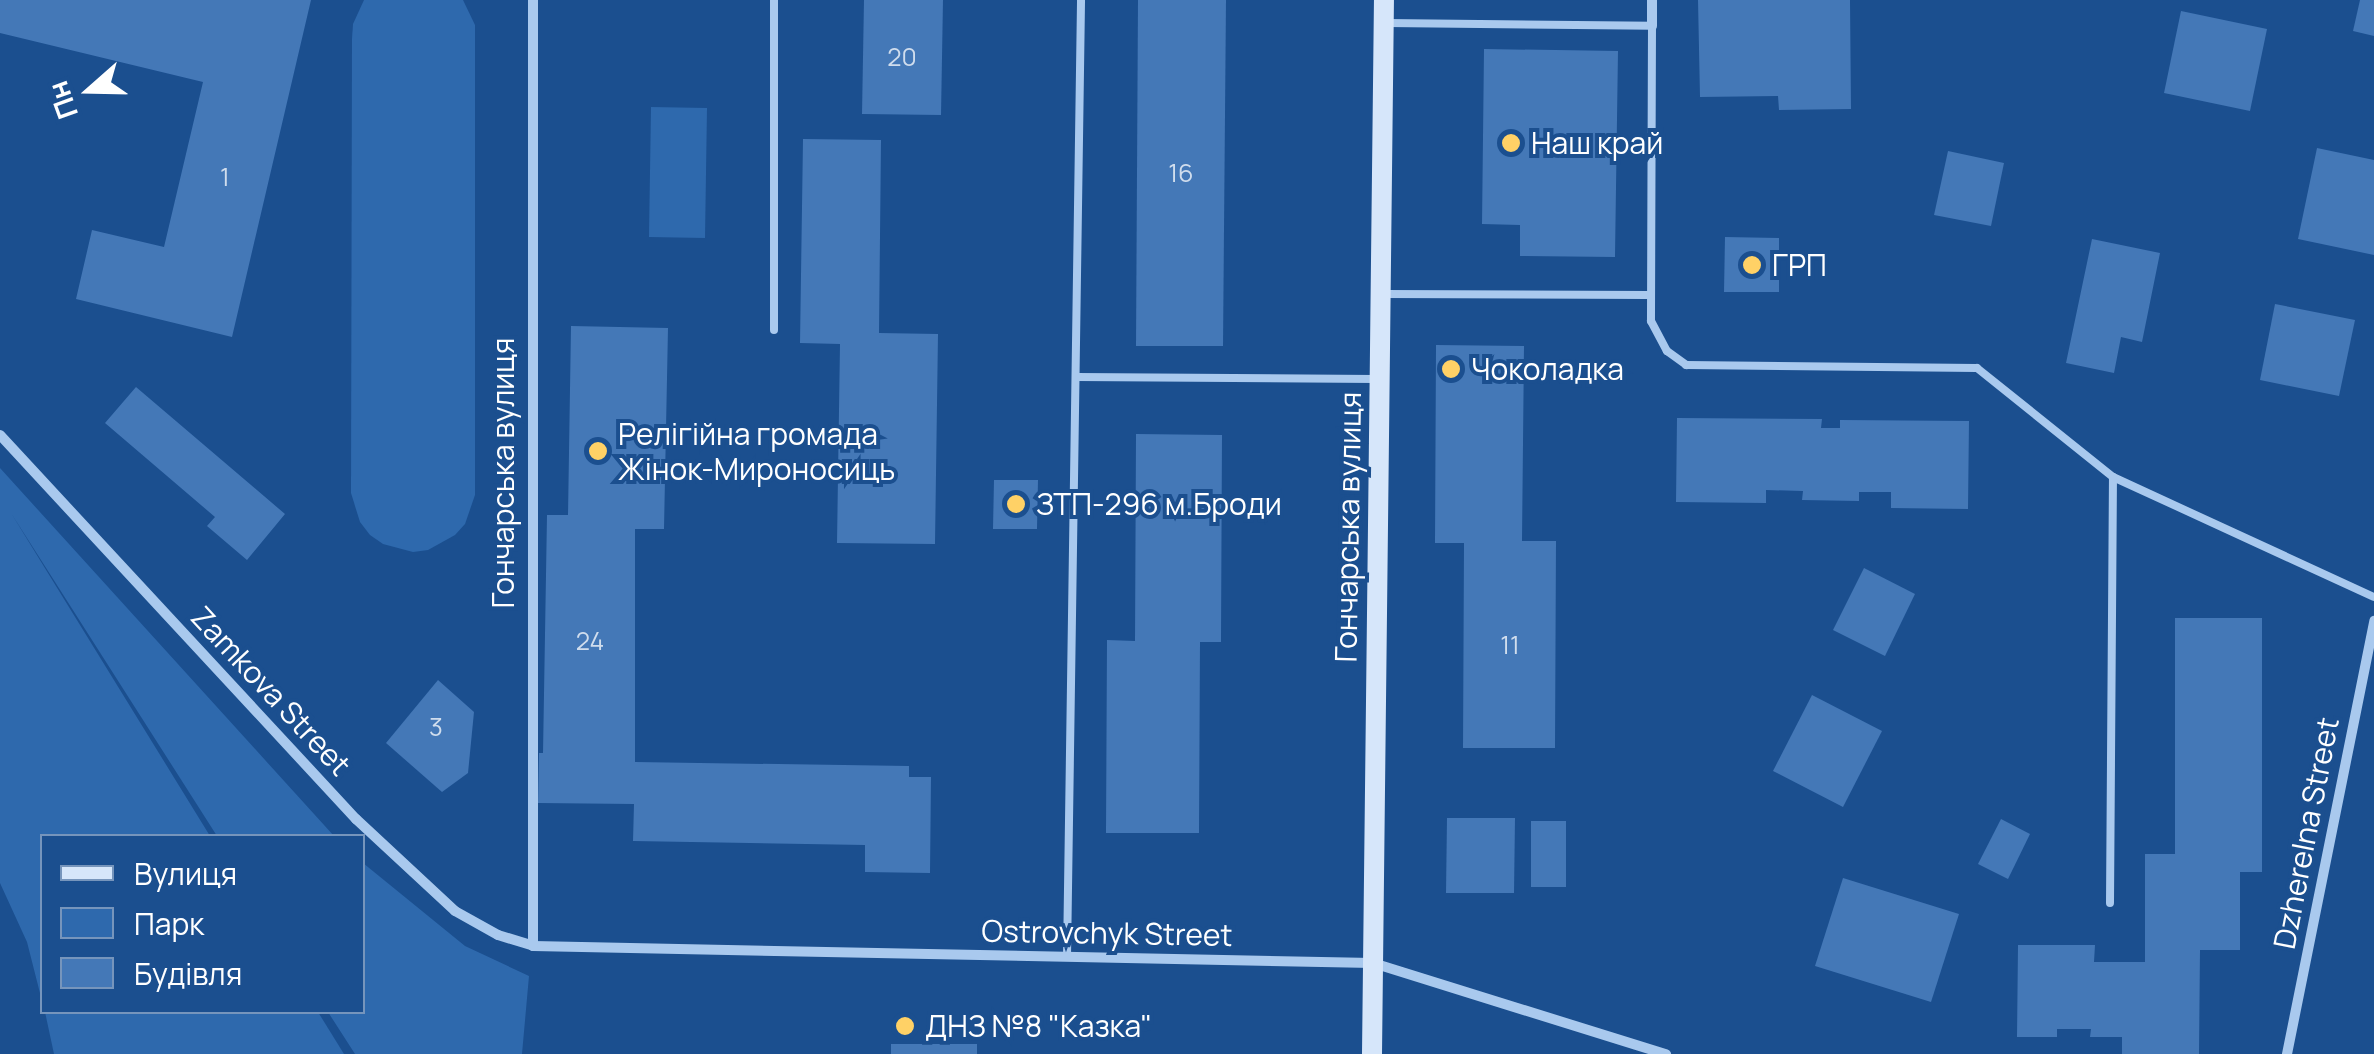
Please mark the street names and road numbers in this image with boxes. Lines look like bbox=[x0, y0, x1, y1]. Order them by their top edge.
street label: Гончарська вулиця bbox=[485, 338, 521, 608]
street label: Гончарська вулиця bbox=[1328, 391, 1368, 663]
street label: Zamkova Street bbox=[184, 599, 358, 783]
street label: Dzherelna Street bbox=[2266, 714, 2346, 952]
street label: Ostrovchyk Street bbox=[981, 913, 1233, 953]

